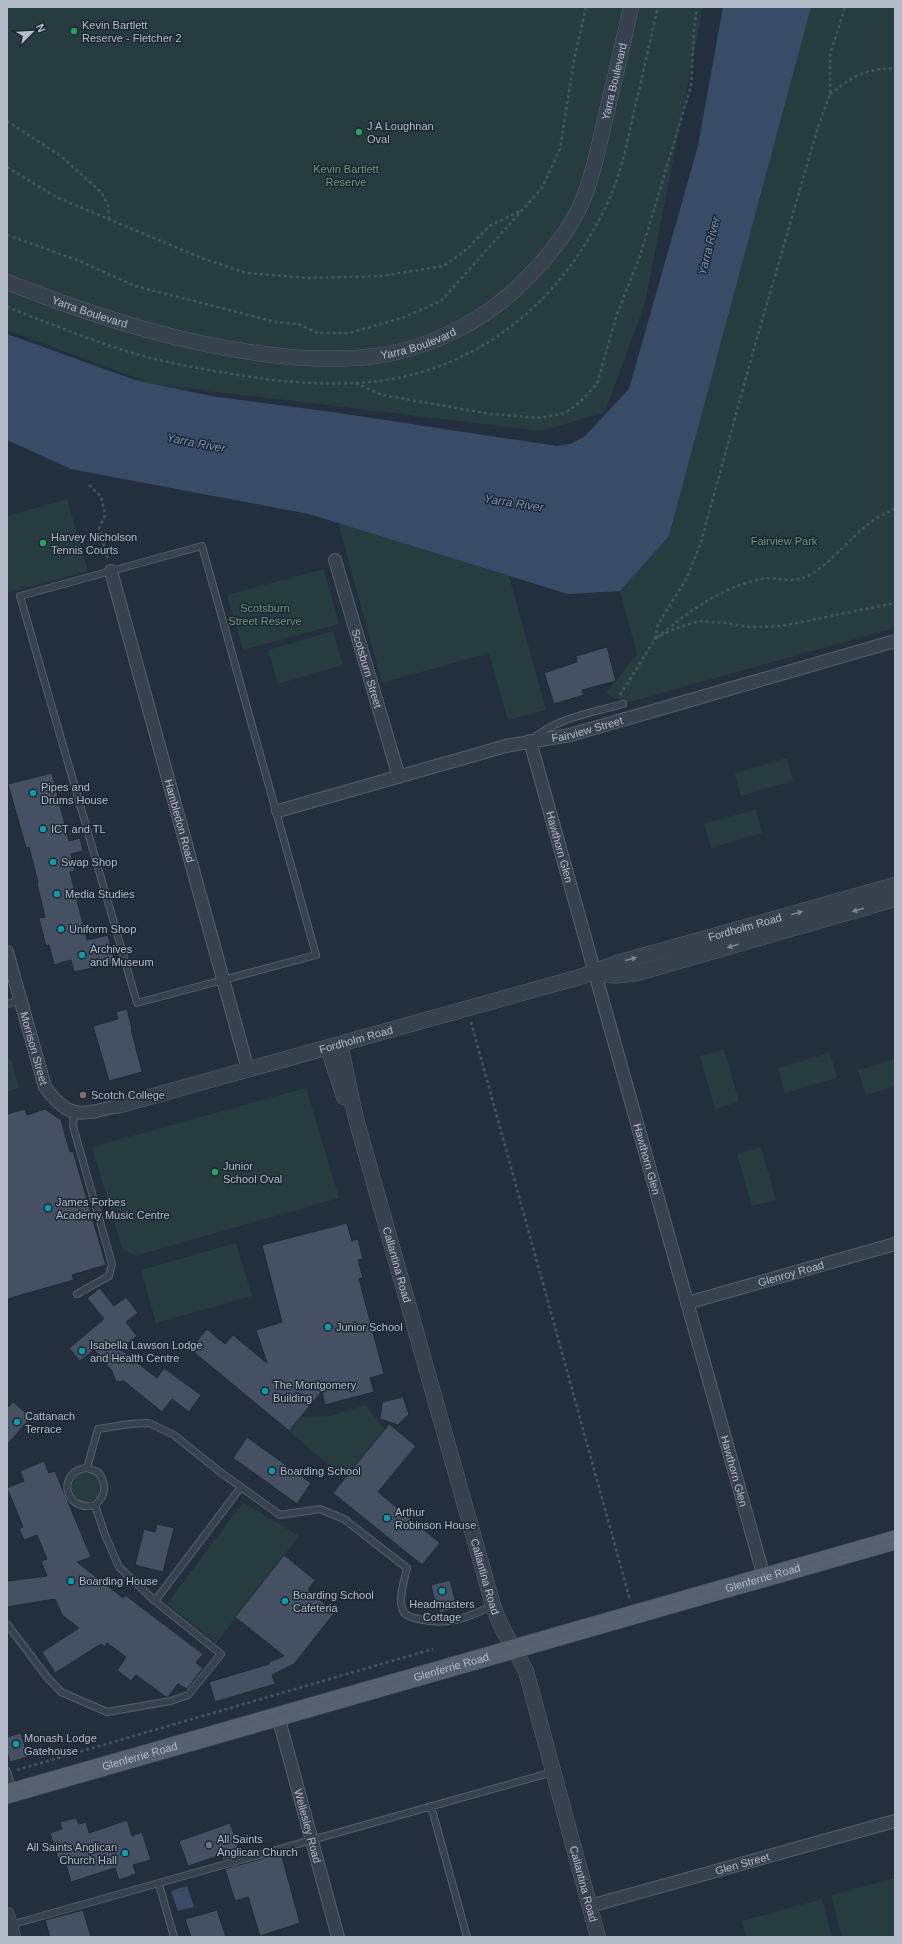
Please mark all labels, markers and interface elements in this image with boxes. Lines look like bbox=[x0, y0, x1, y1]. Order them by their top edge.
north arrow bbox=[12, 12, 52, 52]
place label: Kevin Bartlett Reserve - Fletcher 2 bbox=[82, 19, 182, 44]
text: N bbox=[34, 22, 48, 34]
marker: Kevin Bartlett Reserve - Fletcher 2 bbox=[69, 26, 79, 36]
street label: Yarra Boulevard bbox=[599, 42, 629, 121]
place label: J A Loughnan Oval bbox=[367, 120, 434, 145]
marker: J A Loughnan Oval bbox=[354, 127, 364, 137]
park label: Kevin Bartlett Reserve bbox=[313, 163, 379, 188]
water label: Yarra River bbox=[695, 214, 723, 277]
street label: Yarra Boulevard bbox=[50, 294, 129, 330]
street label: Yarra Boulevard bbox=[380, 325, 458, 361]
water label: Yarra River bbox=[165, 430, 228, 456]
water label: Yarra River bbox=[483, 491, 546, 515]
place label: Harvey Nicholson Tennis Courts bbox=[51, 531, 137, 556]
park label: Fairview Park bbox=[751, 535, 818, 547]
marker: Harvey Nicholson Tennis Courts bbox=[38, 538, 48, 548]
park label: Scotsburn Street Reserve bbox=[228, 602, 302, 627]
street label: Scotsburn Street bbox=[350, 627, 384, 709]
street label: Fairview Street bbox=[550, 714, 624, 744]
street label: Hambledon Road bbox=[162, 778, 197, 864]
place label: Pipes and Drums House bbox=[41, 781, 108, 806]
marker: Pipes and Drums House bbox=[28, 788, 38, 798]
street label: Hawthorn Glen bbox=[544, 810, 575, 884]
place label: ICT and TL bbox=[51, 823, 106, 835]
marker: ICT and TL bbox=[38, 824, 48, 834]
place label: Swap Shop bbox=[61, 856, 117, 868]
marker: Swap Shop bbox=[48, 857, 58, 867]
place label: Media Studies bbox=[65, 888, 135, 900]
marker: Media Studies bbox=[52, 889, 62, 899]
one-way arrow bbox=[851, 907, 863, 913]
one-way arrow bbox=[791, 910, 803, 916]
street label: Fordholm Road bbox=[707, 911, 783, 943]
place label: Uniform Shop bbox=[69, 923, 136, 935]
marker: Uniform Shop bbox=[56, 924, 66, 934]
place label: Archives and Museum bbox=[90, 943, 154, 968]
one-way arrow bbox=[726, 943, 738, 949]
marker: Archives and Museum bbox=[77, 950, 87, 960]
one-way arrow bbox=[626, 956, 638, 962]
street label: Morrison Street bbox=[18, 1010, 50, 1086]
street label: Fordholm Road bbox=[318, 1023, 394, 1055]
place label: Scotch College bbox=[91, 1089, 165, 1101]
marker: Scotch College bbox=[78, 1090, 88, 1100]
street label: Hawthorn Glen bbox=[631, 1122, 663, 1196]
place label: Junior School Oval bbox=[223, 1160, 282, 1185]
marker: Junior School Oval bbox=[210, 1167, 220, 1177]
place label: James Forbes Academy Music Centre bbox=[56, 1196, 170, 1221]
marker: James Forbes Academy Music Centre bbox=[43, 1203, 53, 1213]
street label: Callantina Road bbox=[381, 1225, 413, 1304]
street label: Glenroy Road bbox=[757, 1258, 825, 1289]
place label: Junior School bbox=[336, 1321, 403, 1333]
marker: Junior School bbox=[323, 1322, 333, 1332]
place label: Isabella Lawson Lodge and Health Centre bbox=[90, 1339, 203, 1364]
marker: Isabella Lawson Lodge and Health Centre bbox=[77, 1346, 87, 1356]
place label: The Montgomery Building bbox=[273, 1379, 357, 1404]
marker: The Montgomery Building bbox=[260, 1386, 270, 1396]
place label: Cattanach Terrace bbox=[25, 1410, 75, 1435]
marker: Cattanach Terrace bbox=[12, 1417, 22, 1427]
street label: Hawthorn Glen bbox=[719, 1434, 750, 1508]
place label: Boarding School bbox=[280, 1465, 361, 1477]
marker: Boarding School bbox=[267, 1466, 277, 1476]
place label: Arthur Robinson House bbox=[395, 1506, 476, 1531]
marker: Arthur Robinson House bbox=[382, 1513, 392, 1523]
street label: Callantina Road bbox=[469, 1537, 502, 1616]
street label: Glenferrie Road bbox=[724, 1561, 802, 1594]
place label: Boarding House bbox=[79, 1575, 158, 1587]
marker: Boarding House bbox=[66, 1576, 76, 1586]
marker: Headmasters Cottage bbox=[437, 1586, 447, 1596]
place label: Boarding School Cafeteria bbox=[293, 1589, 374, 1614]
marker: Boarding School Cafeteria bbox=[280, 1596, 290, 1606]
place label: Headmasters Cottage bbox=[409, 1598, 475, 1623]
street label: Glenferrie Road bbox=[412, 1650, 490, 1683]
place label: Monash Lodge Gatehouse bbox=[24, 1732, 97, 1757]
marker: Monash Lodge Gatehouse bbox=[11, 1739, 21, 1749]
street label: Glenferrie Road bbox=[101, 1740, 179, 1773]
street label: Wellesley Road bbox=[292, 1788, 324, 1864]
place label: All Saints Anglican Church bbox=[217, 1833, 298, 1858]
marker: All Saints Anglican Church bbox=[204, 1840, 214, 1850]
place label: All Saints Anglican Church Hall bbox=[27, 1841, 117, 1866]
street label: Callantina Road bbox=[568, 1844, 600, 1923]
marker: All Saints Anglican Church Hall bbox=[120, 1848, 130, 1858]
street label: Glen Street bbox=[714, 1850, 771, 1877]

